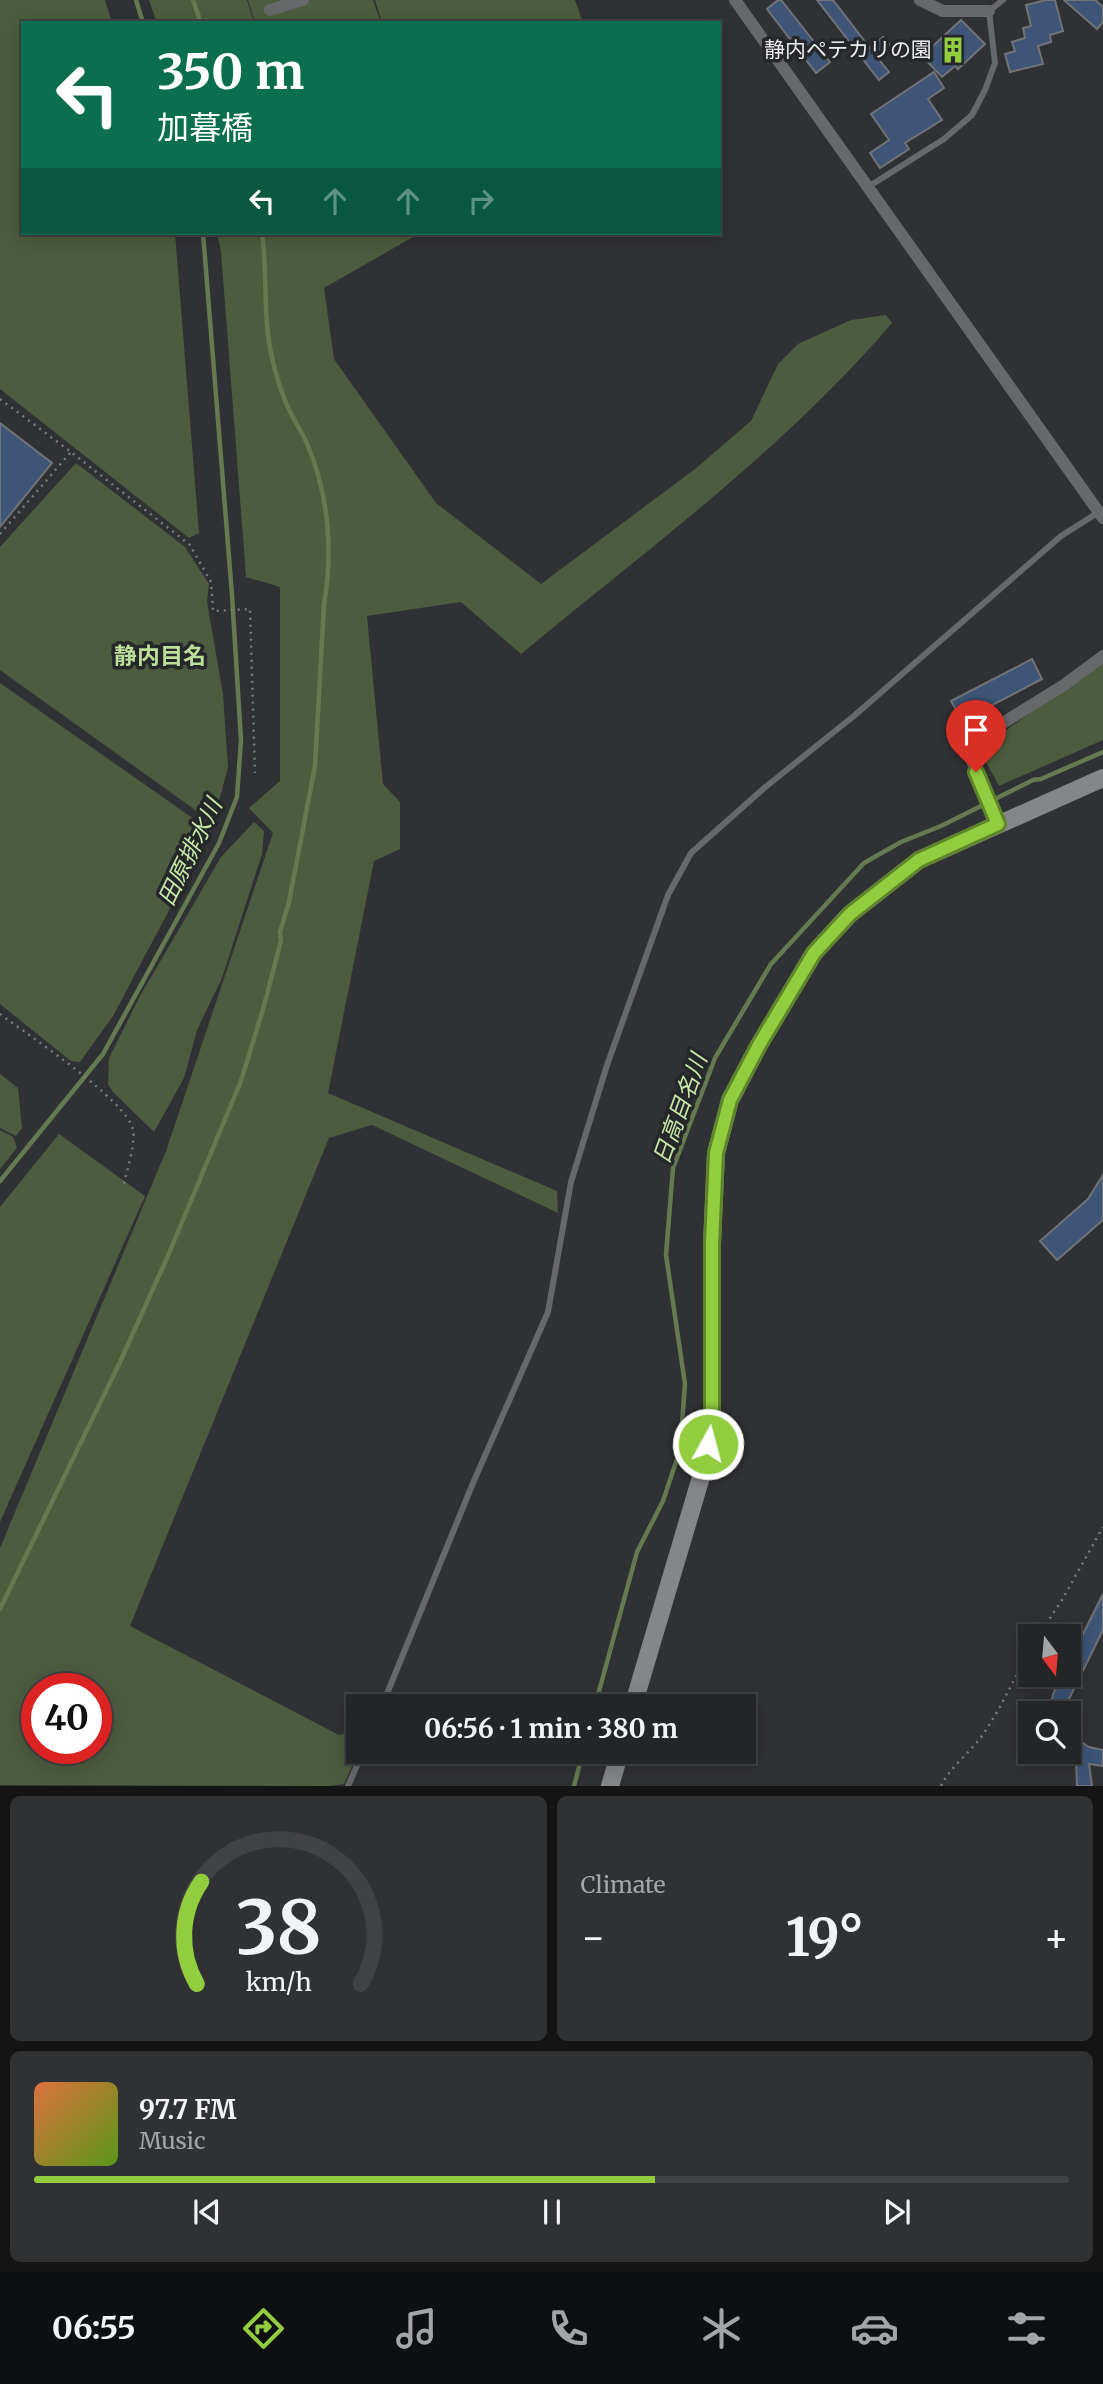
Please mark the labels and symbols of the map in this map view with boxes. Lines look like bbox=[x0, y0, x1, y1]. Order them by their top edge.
building icon: 静内ペテカリの園 bbox=[938, 35, 968, 65]
place label: 静内ペテカリの園 bbox=[764, 36, 932, 63]
district label: 静内目名 bbox=[114, 641, 206, 670]
pin bbox=[946, 700, 1006, 772]
water label: 田原排水川 bbox=[151, 791, 229, 910]
water label: 日高目名川 bbox=[646, 1047, 714, 1168]
position arrow bbox=[671, 1407, 745, 1481]
north arrow bbox=[1018, 1624, 1082, 1687]
speed limit sign: 40 bbox=[21, 1673, 112, 1764]

